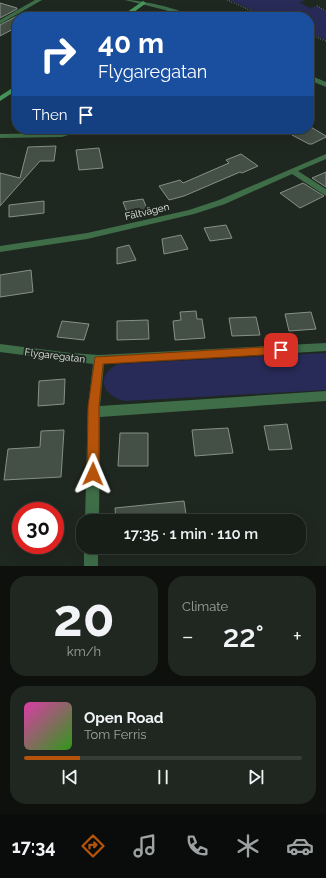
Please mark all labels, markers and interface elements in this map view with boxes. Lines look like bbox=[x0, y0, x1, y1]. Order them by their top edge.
text: 40 m bbox=[98, 27, 164, 60]
icon: right bbox=[32, 28, 84, 80]
text: Flygaregatan bbox=[98, 61, 207, 82]
icon: arrive bbox=[75, 104, 97, 126]
text: Then bbox=[32, 106, 67, 124]
street label: Fältvägen bbox=[124, 201, 171, 222]
pin bbox=[264, 333, 298, 367]
icon: arrive bbox=[270, 339, 292, 361]
street label: Flygaregatan bbox=[24, 346, 86, 365]
position arrow bbox=[72, 453, 114, 495]
speed limit sign: 30 bbox=[12, 502, 64, 554]
text: 17:35 · 1 min · 110 m bbox=[124, 525, 258, 543]
text: 20 bbox=[53, 587, 115, 648]
text: Climate bbox=[182, 599, 228, 614]
text: 22° bbox=[223, 619, 264, 654]
text: − bbox=[182, 623, 194, 649]
text: + bbox=[293, 623, 302, 649]
text: km/h bbox=[67, 644, 101, 659]
text: Open Road bbox=[84, 709, 164, 727]
text: Tom Ferris bbox=[84, 727, 147, 742]
icon: previous bbox=[59, 766, 81, 788]
icon: pause bbox=[152, 766, 174, 788]
icon: next bbox=[245, 766, 267, 788]
icon: directions bbox=[79, 832, 107, 860]
icon: music bbox=[131, 832, 159, 860]
icon: phone bbox=[183, 832, 211, 860]
icon: climate bbox=[234, 832, 262, 860]
icon: car bbox=[286, 832, 314, 860]
text: 17:34 bbox=[12, 836, 56, 857]

